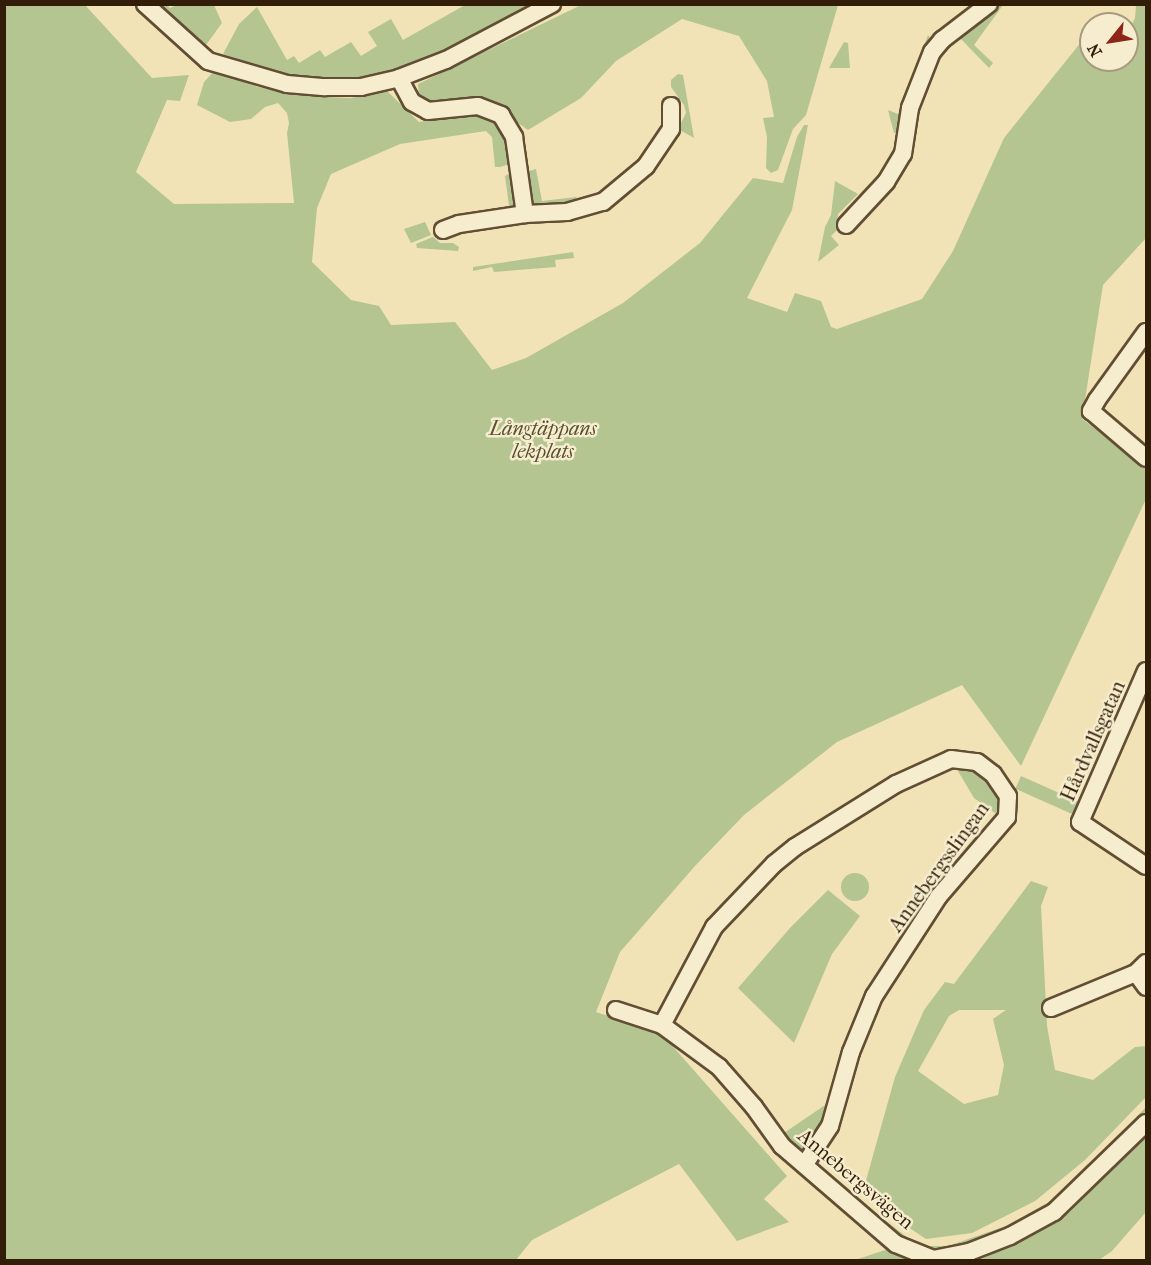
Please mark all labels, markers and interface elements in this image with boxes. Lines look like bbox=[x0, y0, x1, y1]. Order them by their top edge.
north arrow bbox=[1079, 12, 1139, 72]
text: N bbox=[1083, 40, 1106, 60]
park label: Långtäppans lekplats bbox=[489, 416, 597, 463]
street label: Hårdvallsgatan bbox=[1056, 677, 1130, 805]
street label: Annebergsslingan bbox=[884, 797, 994, 937]
street label: Annebergsvägen bbox=[793, 1123, 919, 1235]

